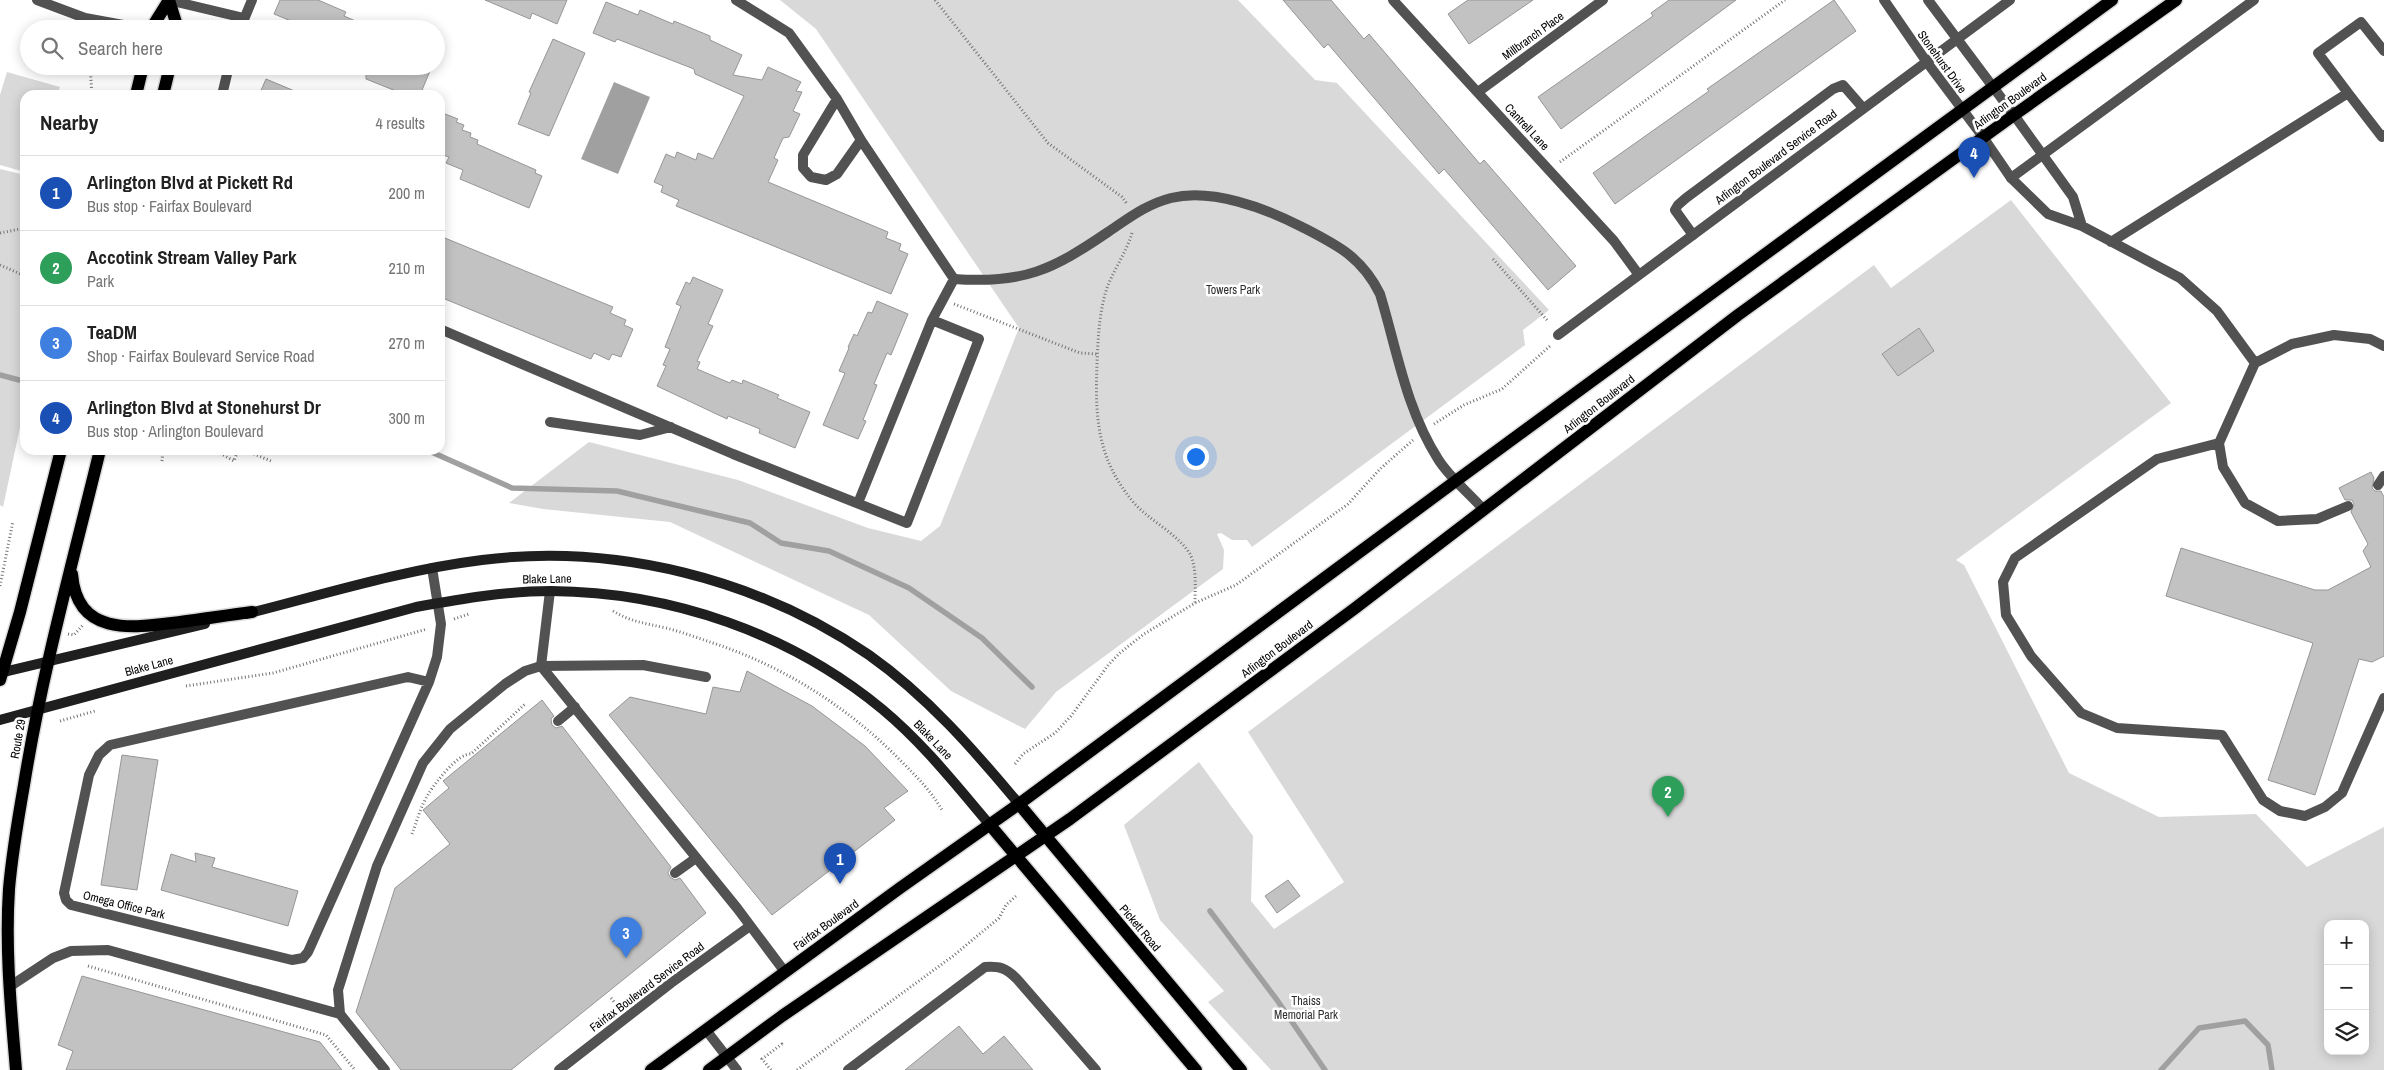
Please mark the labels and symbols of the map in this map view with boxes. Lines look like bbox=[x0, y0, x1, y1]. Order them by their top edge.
street label: Millbranch Place bbox=[1499, 8, 1567, 64]
street label: Stonehurst Drive bbox=[1914, 27, 1970, 97]
street label: Arlington Boulevard bbox=[1970, 69, 2050, 133]
street label: Cantrell Lane bbox=[1501, 100, 1553, 154]
street label: Arlington Boulevard Service Road bbox=[1711, 106, 1840, 209]
pin: 4 bbox=[1958, 137, 1990, 178]
park label: Towers Park bbox=[1206, 282, 1260, 298]
street label: Arlington Boulevard bbox=[1559, 371, 1638, 438]
your location bbox=[1183, 444, 1209, 470]
street label: Blake Lane bbox=[522, 571, 572, 587]
street label: Arlington Boulevard bbox=[1237, 617, 1316, 682]
street label: Blake Lane bbox=[123, 652, 175, 680]
street label: Blake Lane bbox=[910, 717, 956, 763]
street label: Route 29 bbox=[7, 718, 29, 760]
pin: 2 bbox=[1652, 776, 1684, 817]
pin: 1 bbox=[824, 843, 856, 884]
street label: Omega Office Park bbox=[81, 887, 167, 923]
street label: Fairfax Boulevard bbox=[790, 896, 862, 954]
street label: Pickett Road bbox=[1116, 901, 1164, 955]
pin: 3 bbox=[610, 917, 642, 958]
street label: Fairfax Boulevard Service Road bbox=[586, 939, 708, 1035]
park label: Thaiss Memorial Park bbox=[1274, 993, 1338, 1023]

